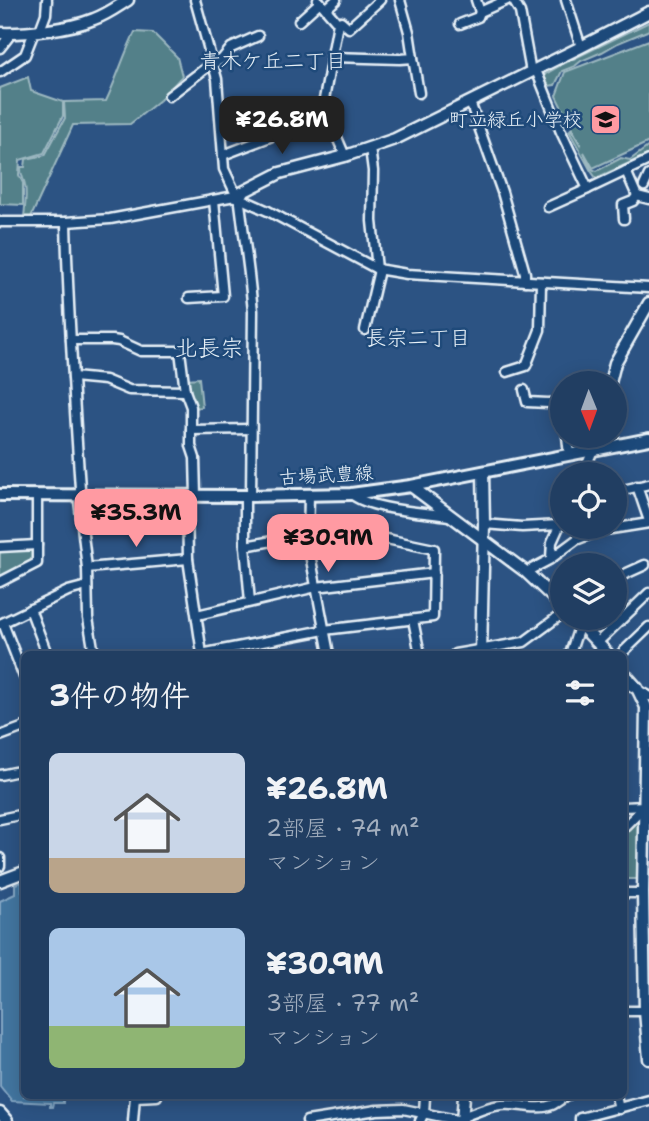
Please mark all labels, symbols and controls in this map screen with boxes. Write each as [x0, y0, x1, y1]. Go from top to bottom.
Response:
district label: 青木ケ丘二丁目 [200, 47, 347, 75]
pin: ¥26.8M [225, 96, 339, 156]
school or university icon: 町立緑丘小学校 [588, 102, 622, 136]
text: ¥26.8M [235, 104, 329, 134]
place label: 町立緑丘小学校 [449, 107, 582, 132]
district label: 長宗二丁目 [366, 324, 471, 352]
district label: 北長宗 [175, 333, 244, 363]
north arrow [550, 371, 626, 448]
map controls [550, 371, 627, 630]
street label: 古場武豊線 [278, 460, 374, 490]
button: locate [550, 462, 627, 539]
pin: ¥35.3M [79, 490, 193, 549]
text: ¥35.3M [90, 497, 182, 527]
pin: ¥30.9M [271, 514, 385, 574]
text: ¥30.9M [283, 522, 373, 552]
button: layers [550, 553, 627, 630]
icon: filters [561, 674, 599, 712]
text: 3件の物件 [49, 675, 190, 716]
text: ¥26.8M [266, 768, 388, 809]
icon: home [105, 781, 189, 865]
text: 2部屋 · 74 m² [266, 813, 420, 843]
text: マンション [266, 847, 380, 877]
text: ¥30.9M [266, 943, 384, 984]
icon: home [105, 956, 189, 1040]
text: 3部屋 · 77 m² [266, 988, 419, 1018]
text: マンション [266, 1022, 380, 1052]

